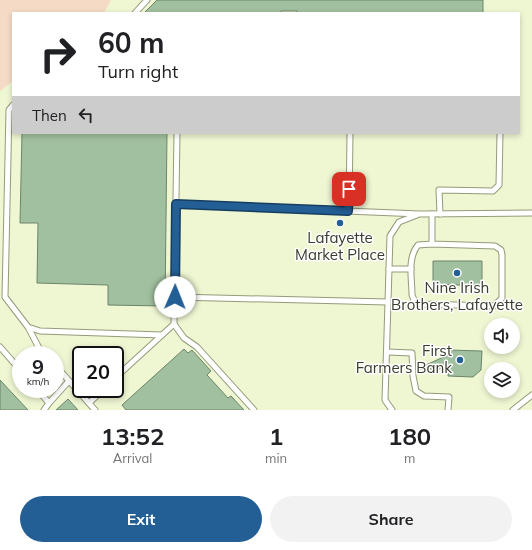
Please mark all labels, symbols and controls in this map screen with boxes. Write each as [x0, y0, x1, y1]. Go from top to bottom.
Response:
text: 60 m [98, 25, 164, 60]
icon: right [32, 28, 84, 80]
text: Turn right [98, 60, 178, 83]
icon: left [75, 104, 97, 126]
text: Then [32, 106, 67, 125]
pin [332, 172, 366, 206]
icon: arrive [338, 178, 360, 200]
marker: Lafayette Market Place [335, 218, 345, 228]
place label: Lafayette Market Place [295, 228, 385, 264]
marker: Nine Irish Brothers, Lafayette [452, 268, 462, 278]
position arrow [154, 276, 196, 318]
place label: Nine Irish Brothers, Lafayette [391, 278, 523, 314]
map controls [484, 318, 520, 398]
button: sound [484, 318, 520, 354]
place label: First Farmers Bank [356, 341, 452, 377]
speed limit sign: 20 [72, 346, 124, 398]
text: 9 [32, 354, 44, 379]
marker: First Farmers Bank [455, 355, 465, 365]
button: layers [484, 362, 520, 398]
text: km/h [27, 375, 49, 388]
text: 13:52 [101, 421, 164, 451]
text: 1 [269, 421, 283, 451]
text: 180 [388, 421, 431, 451]
text: Arrival [113, 450, 152, 466]
text: min [265, 450, 287, 466]
text: m [404, 450, 415, 466]
button: Exit [20, 496, 262, 542]
button: Share [270, 496, 512, 542]

